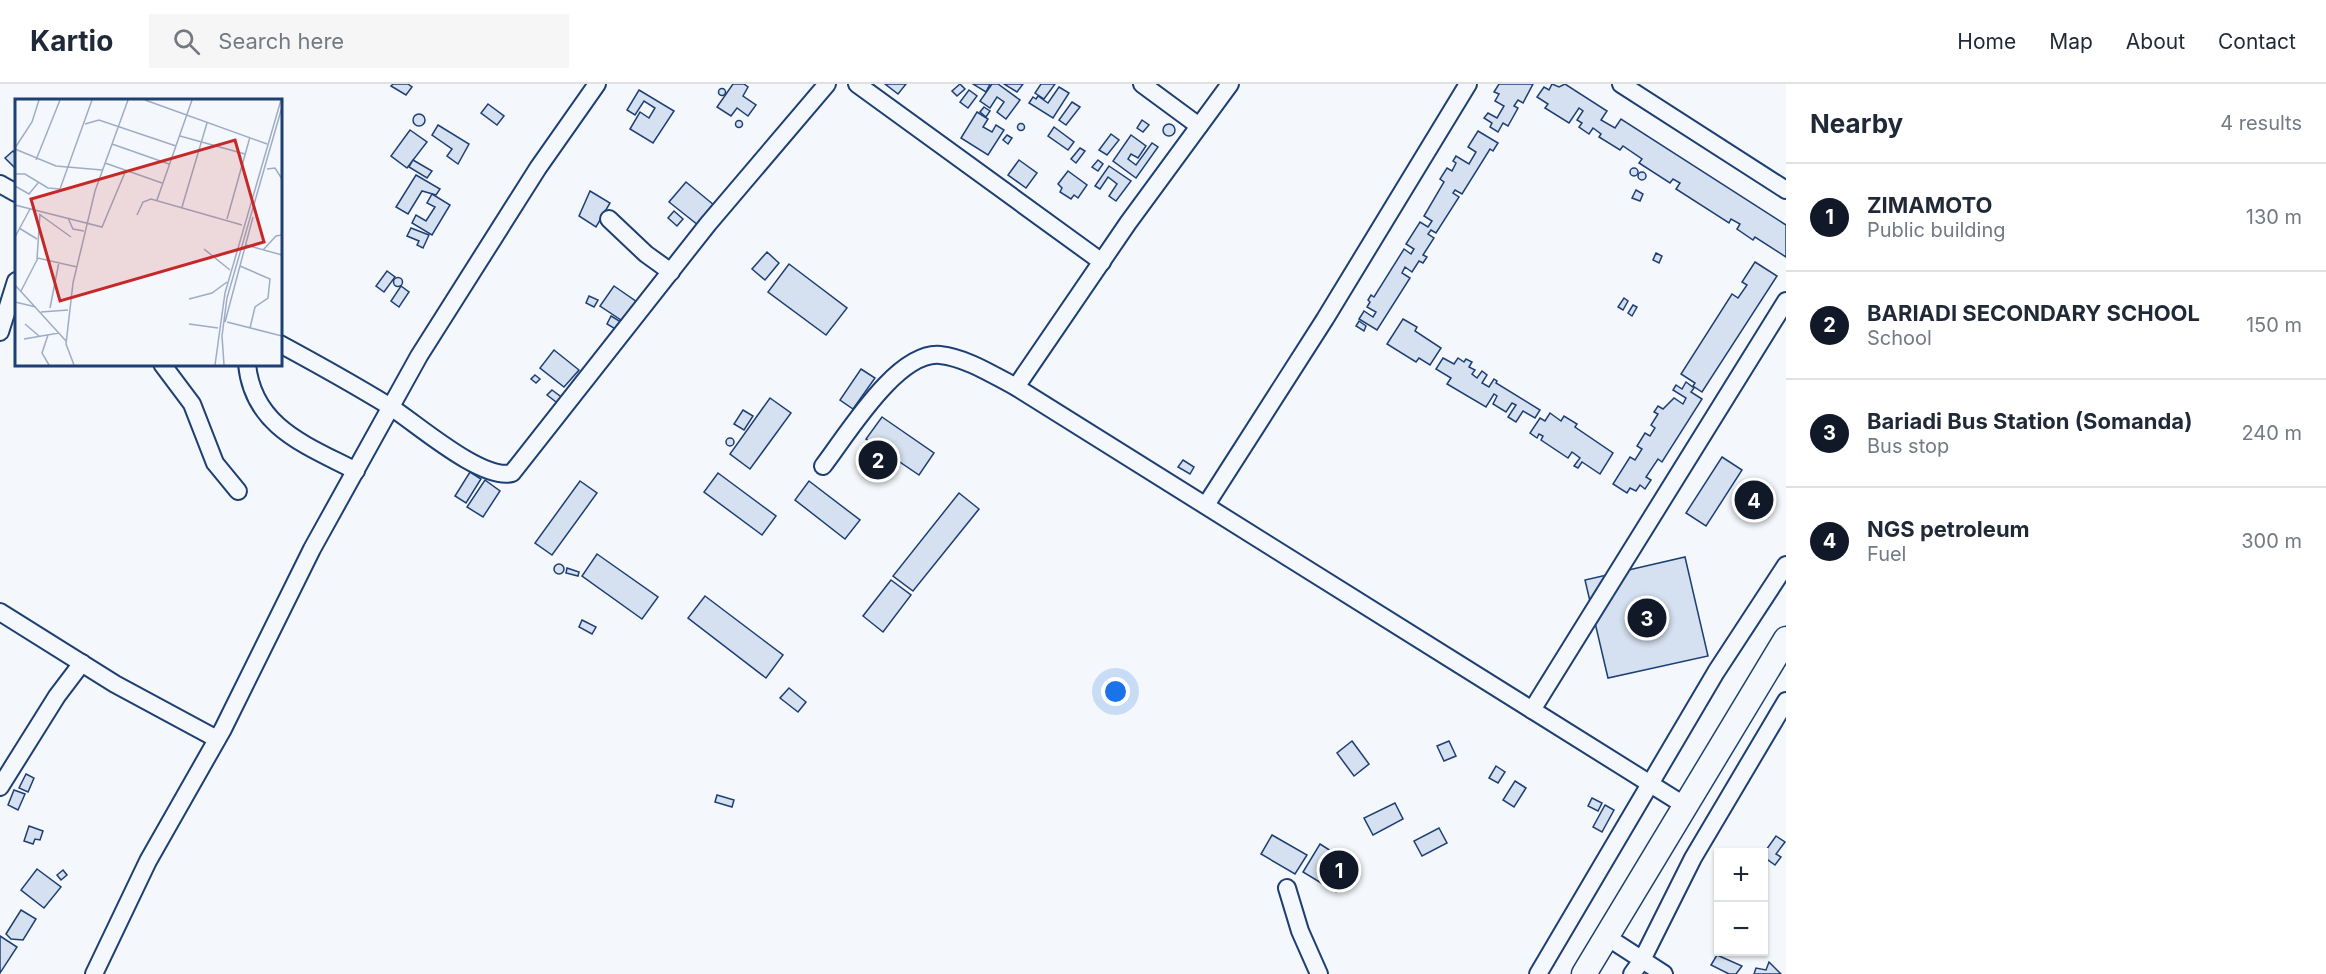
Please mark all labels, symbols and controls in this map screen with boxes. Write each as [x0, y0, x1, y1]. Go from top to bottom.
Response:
search box [149, 14, 569, 68]
text: Kartio [30, 24, 113, 58]
icon: search [170, 25, 203, 58]
text: Search here [218, 28, 344, 54]
text: Home [1957, 29, 2016, 54]
text: Map [2049, 29, 2093, 54]
text: About [2126, 29, 2185, 54]
text: Contact [2218, 29, 2296, 54]
inset map [15, 99, 282, 366]
text: Nearby [1810, 108, 1903, 139]
text: 4 results [2220, 111, 2302, 135]
text: ZIMAMOTO [1867, 192, 1992, 218]
text: 1 [1825, 205, 1834, 229]
text: 130 m [2246, 205, 2302, 229]
text: Public building [1867, 218, 2006, 242]
text: BARIADI SECONDARY SCHOOL [1867, 300, 2200, 326]
text: 2 [1823, 313, 1836, 337]
text: 150 m [2246, 313, 2302, 337]
text: School [1867, 326, 1932, 350]
text: Bariadi Bus Station (Somanda) [1867, 408, 2192, 434]
text: 3 [1823, 421, 1836, 445]
text: 240 m [2241, 421, 2302, 445]
text: Bus stop [1867, 434, 1949, 458]
pin: 2 [858, 438, 898, 482]
pin: 4 [1734, 478, 1774, 522]
text: NGS petroleum [1867, 516, 2030, 542]
text: 4 [1823, 529, 1836, 553]
text: 300 m [2241, 529, 2302, 553]
text: Fuel [1867, 542, 1906, 566]
pin: 3 [1628, 596, 1666, 640]
your location [1101, 677, 1130, 706]
pin: 1 [1320, 848, 1358, 892]
map controls [1714, 848, 1768, 956]
button: + [1714, 848, 1768, 902]
button: − [1714, 902, 1768, 956]

